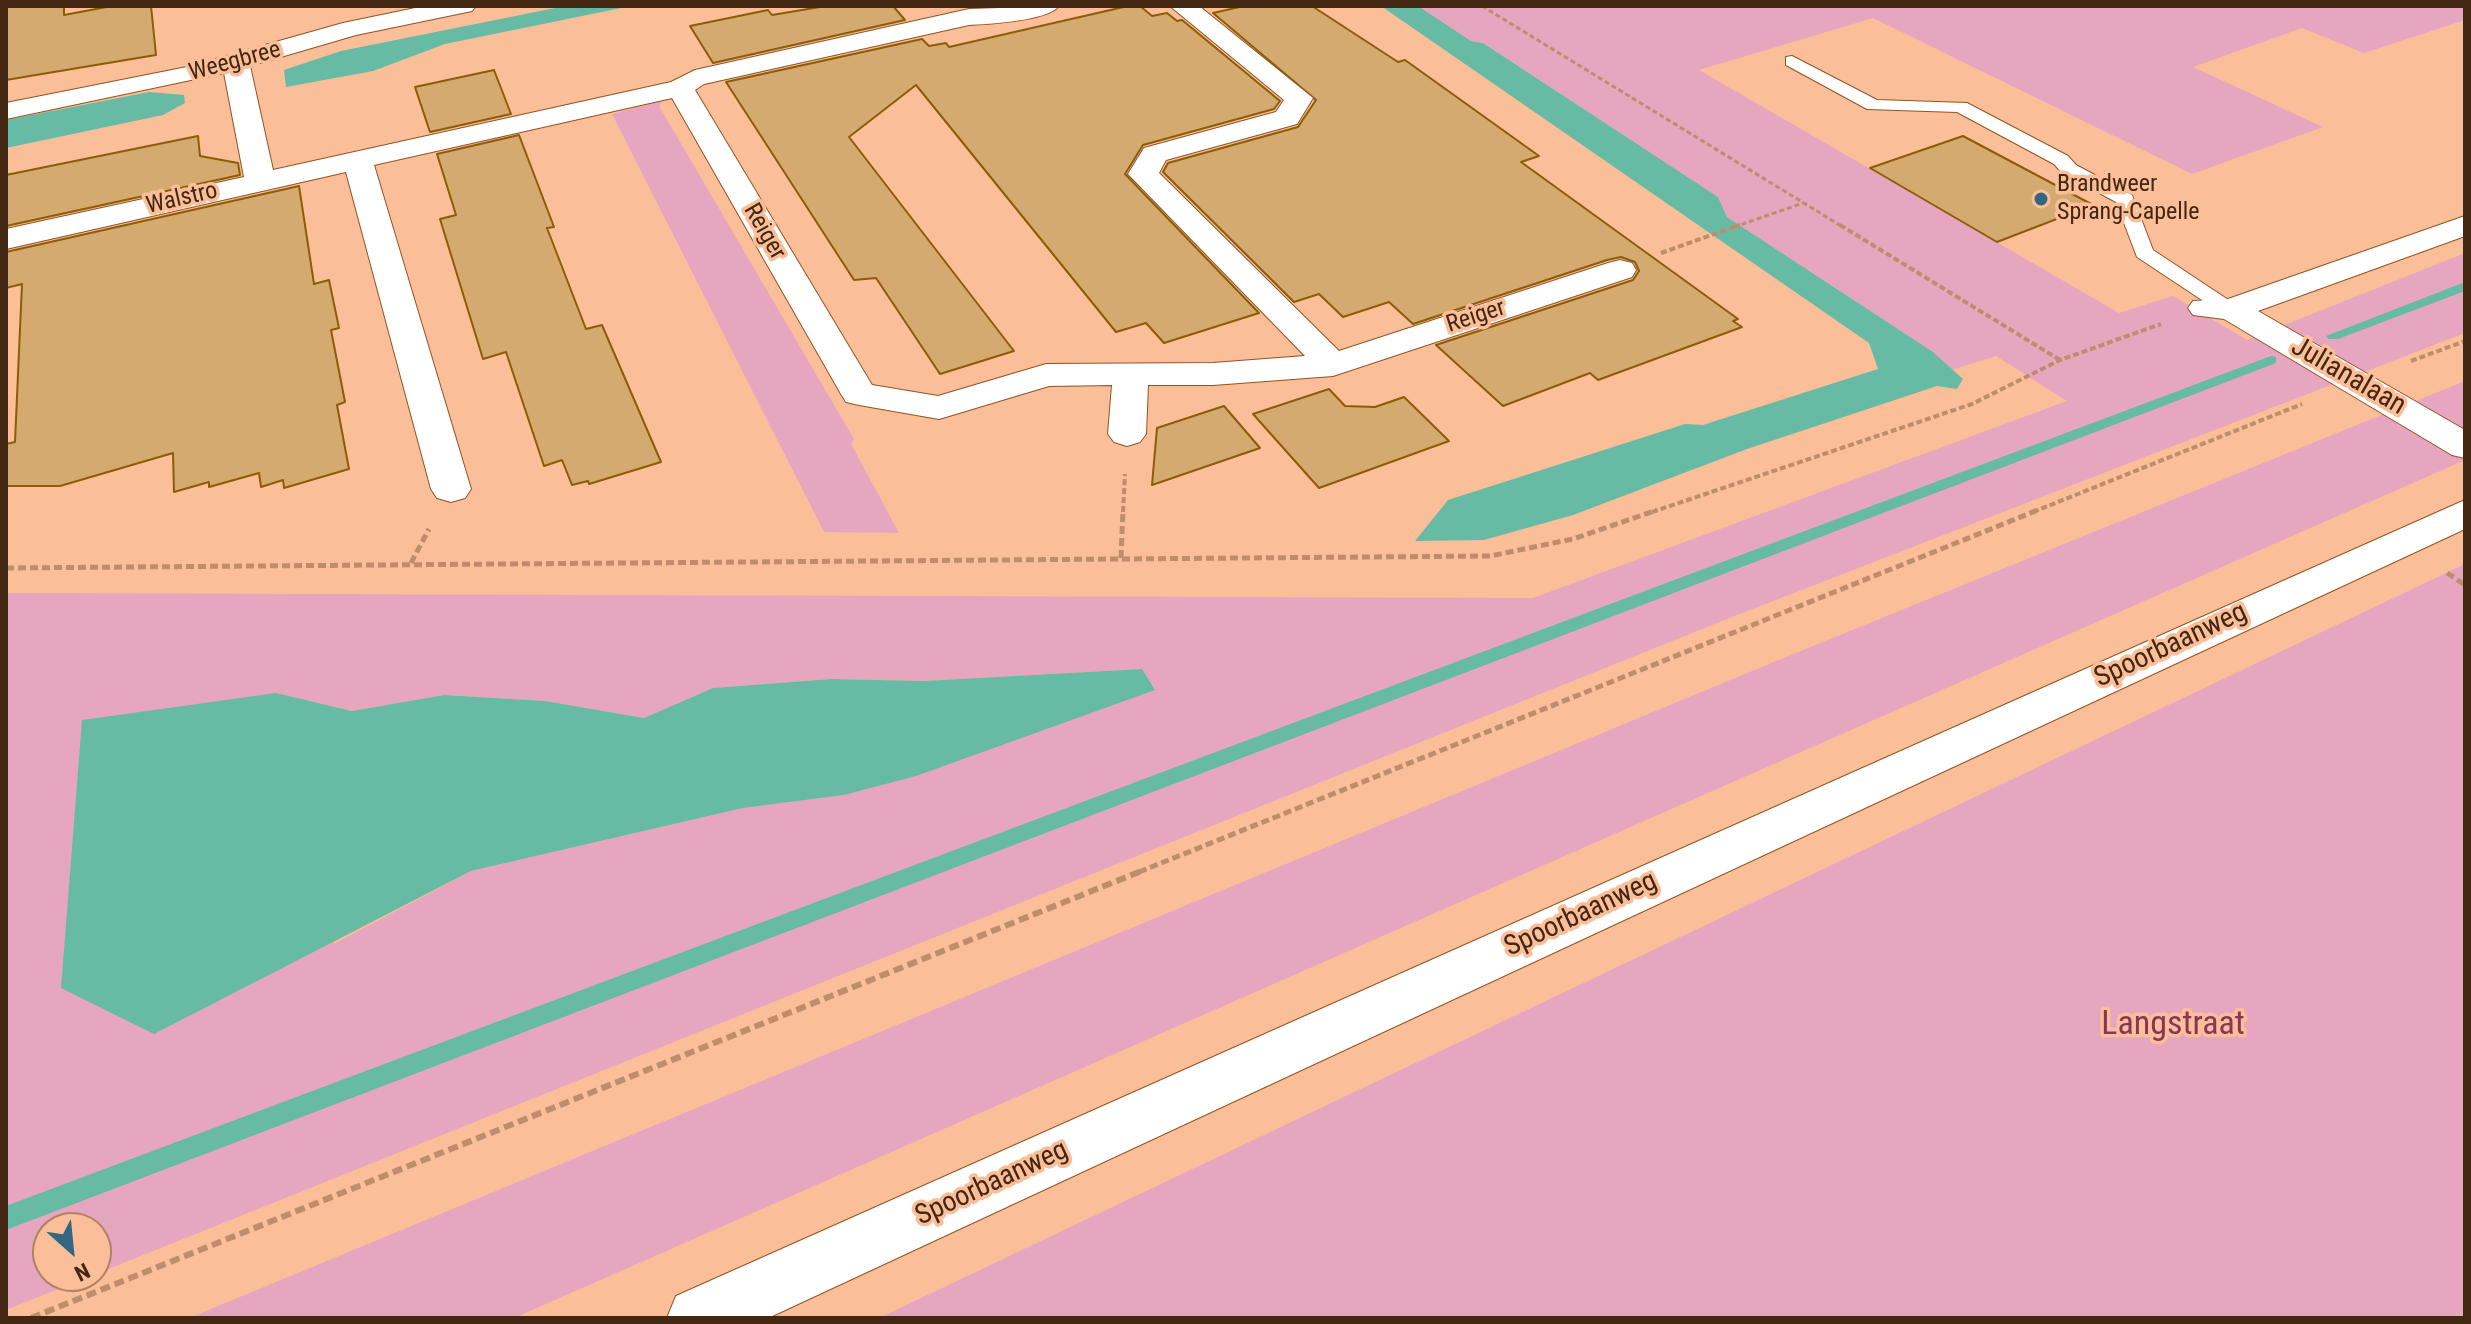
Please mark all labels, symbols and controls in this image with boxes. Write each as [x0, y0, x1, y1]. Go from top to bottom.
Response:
street label: Weegbree [186, 36, 284, 88]
place label: Brandweer Sprang-Capelle [2057, 171, 2199, 227]
street label: Walstro [144, 177, 220, 221]
marker: Brandweer Sprang-Capelle [2032, 190, 2050, 208]
street label: Reiger [737, 199, 791, 265]
street label: Reiger [1443, 294, 1509, 340]
street label: Julianalaan [2285, 331, 2411, 423]
street label: Spoorbaanweg [2089, 596, 2253, 696]
street label: Spoorbaanweg [1499, 865, 1663, 965]
park label: Langstraat [2101, 1005, 2245, 1045]
street label: Spoorbaanweg [910, 1134, 1074, 1234]
north arrow [32, 1212, 112, 1292]
text: N [71, 1258, 94, 1286]

